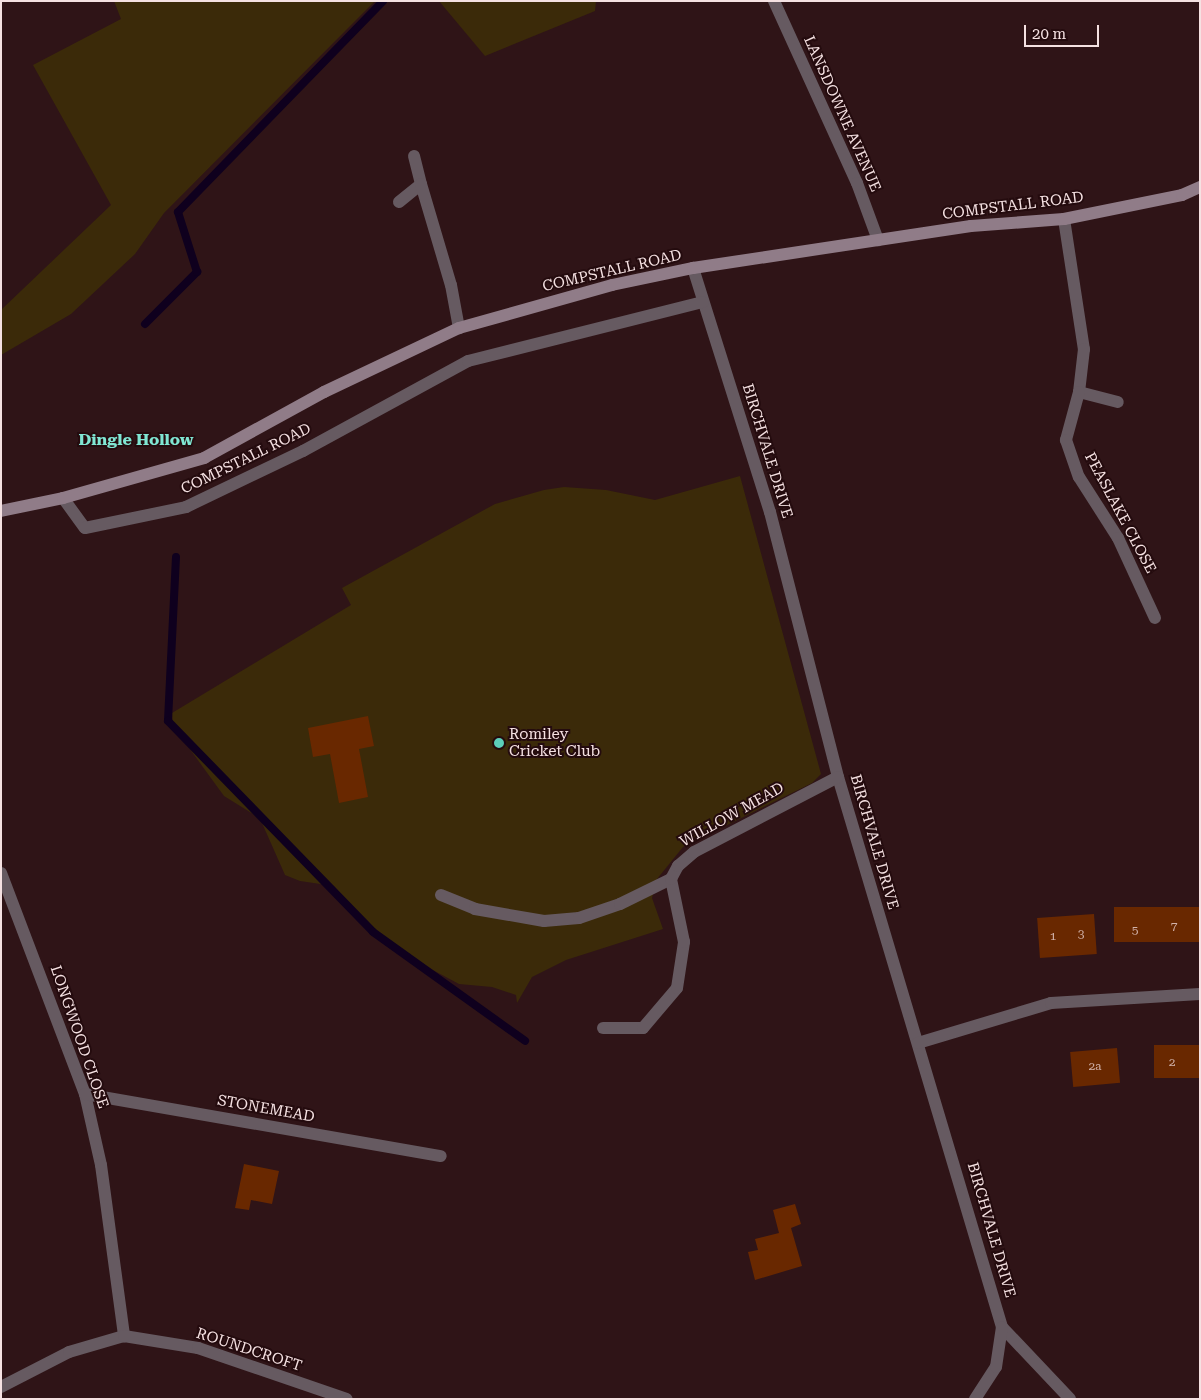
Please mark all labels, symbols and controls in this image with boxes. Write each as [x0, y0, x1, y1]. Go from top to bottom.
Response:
scale bar [1026, 15, 1101, 47]
text: 20 m [1032, 25, 1066, 43]
street label: LANSDOWNE AVENUE [799, 33, 885, 195]
street label: COMPSTALL ROAD [941, 188, 1085, 224]
street label: COMPSTALL ROAD [541, 246, 683, 296]
street label: BIRCHVALE DRIVE [738, 382, 796, 520]
street label: COMPSTALL ROAD [178, 420, 314, 498]
district label: Dingle Hollow [78, 430, 194, 450]
street label: PEASLAKE CLOSE [1081, 449, 1159, 577]
place label: Romiley Cricket Club [509, 725, 600, 760]
marker: Romiley Cricket Club [493, 737, 505, 749]
street label: BIRCHVALE DRIVE [846, 772, 902, 912]
street label: WILLOW MEAD [677, 779, 787, 851]
house number: 7 [1171, 920, 1177, 934]
house number: 5 [1132, 924, 1138, 938]
house number: 3 [1078, 928, 1084, 942]
house number: 1 [1050, 930, 1056, 944]
street label: LONGWOOD CLOSE [46, 963, 112, 1111]
house number: 2 [1169, 1056, 1175, 1070]
house number: 2a [1088, 1060, 1102, 1074]
street label: STONEMEAD [216, 1092, 316, 1126]
street label: BIRCHVALE DRIVE [963, 1160, 1019, 1300]
street label: ROUNDCROFT [194, 1324, 304, 1376]

